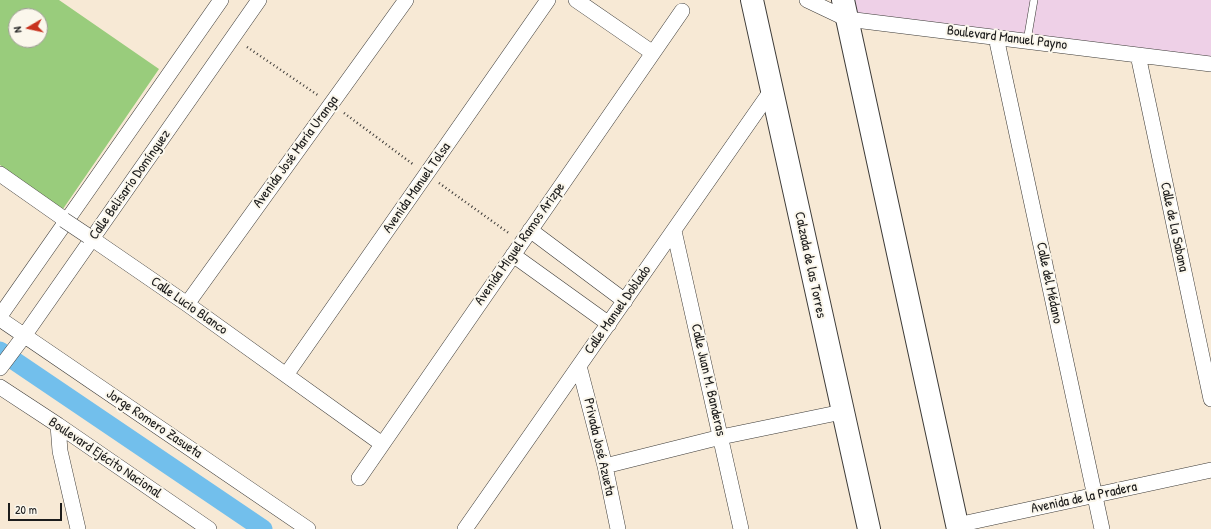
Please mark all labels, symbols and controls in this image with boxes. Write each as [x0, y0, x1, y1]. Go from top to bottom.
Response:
north arrow [8, 8, 48, 48]
street label: Boulevard Manuel Payno [946, 22, 1068, 54]
text: N [10, 26, 25, 34]
street label: Avenida José María Uranga [250, 93, 342, 211]
street label: Calle Belisario Domínguez [86, 127, 174, 243]
street label: Avenida Manuel Tolsa [380, 139, 454, 237]
street label: Avenida Miguel Ramos Arizpe [471, 179, 569, 309]
street label: Calle de La Sabana [1156, 181, 1192, 273]
street label: Calzada de las Torres [790, 210, 830, 320]
street label: Calle del Médano [1032, 241, 1066, 325]
street label: Calle Manuel Doblado [581, 262, 655, 358]
street label: Calle Lucio Blanco [147, 273, 231, 339]
street label: Calle Juan M. Banderas [687, 322, 729, 438]
street label: Jorge Romero Zasueta [103, 386, 205, 462]
street label: Privada José Azueta [580, 396, 618, 498]
street label: Boulevard Ejécito Nacional [45, 414, 165, 502]
street label: Avenida de la Pradera [1030, 479, 1138, 517]
scale bar [10, 495, 64, 521]
text: 20 m [15, 501, 37, 518]

